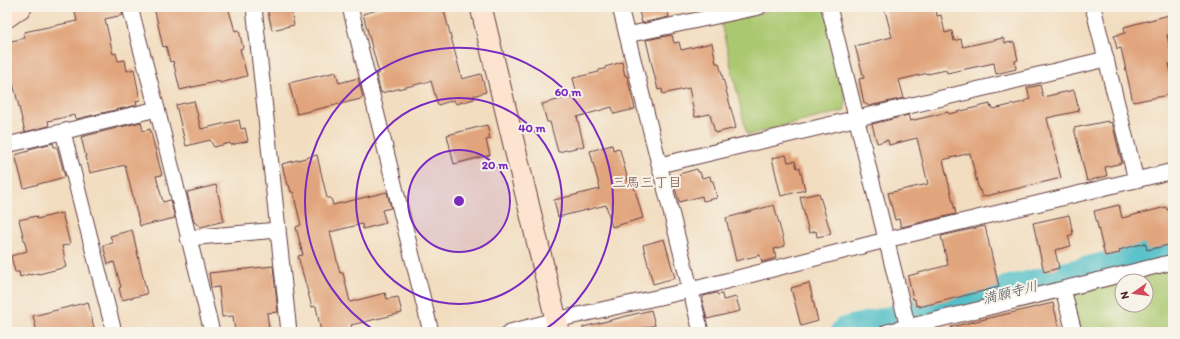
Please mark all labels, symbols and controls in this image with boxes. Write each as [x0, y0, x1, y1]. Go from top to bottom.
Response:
text: 60 m [555, 85, 582, 99]
text: 40 m [518, 121, 547, 135]
text: 20 m [482, 158, 509, 172]
district label: 三馬三丁目 [612, 174, 682, 191]
centre of rings [452, 194, 466, 208]
north arrow [1114, 273, 1154, 313]
water label: 満願寺川 [981, 277, 1039, 308]
text: N [1118, 290, 1132, 300]

